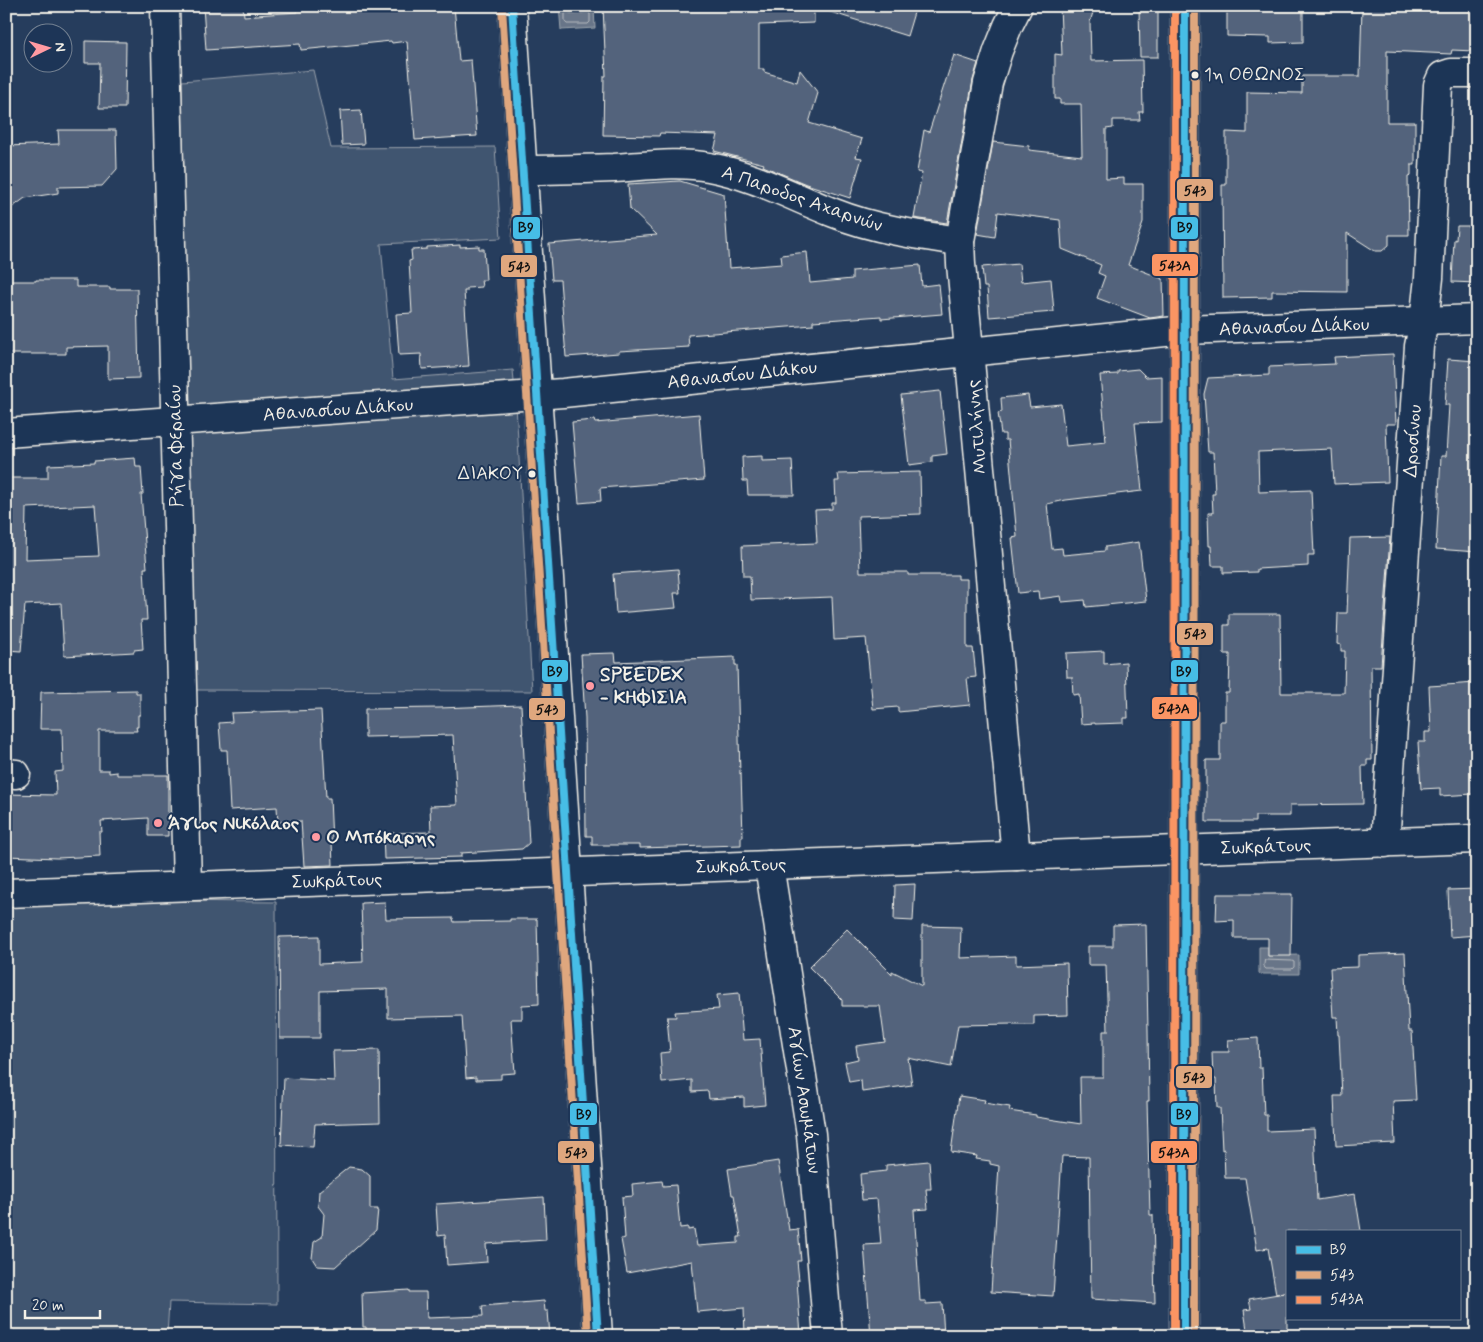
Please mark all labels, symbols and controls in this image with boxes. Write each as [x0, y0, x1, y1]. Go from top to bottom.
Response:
north arrow [22, 22, 72, 72]
text: N [51, 42, 69, 52]
place label: 1η ΟΘΩΝΟΣ [1204, 63, 1305, 87]
marker: 1η ΟΘΩΝΟΣ [1190, 70, 1200, 80]
street label: Α Παροδος Αχαρνών [718, 160, 886, 238]
line badge: 543 [1176, 178, 1214, 202]
text: 543 [1184, 182, 1207, 200]
line badge: Β9 [512, 216, 541, 240]
line badge: Β9 [1170, 216, 1199, 240]
text: Β9 [518, 219, 534, 237]
text: Β9 [1177, 219, 1193, 237]
line badge: 543A [1151, 253, 1199, 277]
line badge: 543 [500, 254, 538, 278]
text: 543A [1159, 257, 1191, 275]
text: 543 [508, 258, 531, 276]
street label: Αθανασίου Διάκου [1218, 312, 1370, 342]
street label: Αθανασίου Διάκου [666, 355, 818, 395]
street label: Μυτιλήνης [960, 379, 994, 475]
street label: Ρήγα Φεραίου [162, 385, 190, 507]
street label: Αθανασίου Διάκου [262, 392, 414, 428]
street label: Δροσίνου [1398, 404, 1428, 478]
place label: ΔΙΑΚΟΥ [458, 462, 523, 486]
marker: ΔΙΑΚΟΥ [527, 469, 537, 479]
line badge: 543 [1176, 622, 1214, 646]
text: 543 [1184, 625, 1207, 643]
line badge: Β9 [541, 659, 569, 683]
line badge: Β9 [1170, 659, 1199, 683]
text: Β9 [547, 663, 563, 681]
place label: SPEEDEX - ΚΗΦΙΣΙΑ [600, 663, 687, 710]
text: Β9 [1176, 663, 1192, 681]
marker: SPEEDEX - ΚΗΦΙΣΙΑ [584, 680, 596, 692]
line badge: 543A [1151, 696, 1198, 720]
line badge: 543 [528, 697, 566, 721]
text: 543A [1158, 700, 1190, 718]
text: 543 [536, 701, 559, 719]
place label: Άγιος Νικόλαος [168, 811, 300, 836]
marker: Άγιος Νικόλαος [152, 817, 164, 829]
place label: Ο Μπόκαρης [326, 825, 436, 850]
marker: Ο Μπόκαρης [310, 831, 322, 843]
street label: Σωκράτους [1220, 833, 1312, 861]
street label: Σωκράτους [695, 852, 787, 880]
street label: Σωκράτους [291, 867, 383, 895]
street label: Αγίων Ασωμάτων [781, 1025, 827, 1175]
line badge: 543 [1175, 1065, 1213, 1089]
text: 543 [1183, 1069, 1206, 1087]
line badge: Β9 [569, 1102, 598, 1126]
line badge: Β9 [1170, 1102, 1199, 1126]
text: Β9 [576, 1106, 592, 1124]
text: Β9 [1176, 1106, 1192, 1124]
line badge: 543 [557, 1140, 595, 1164]
line badge: 543A [1150, 1140, 1198, 1164]
text: 543 [565, 1144, 588, 1162]
text: 543A [1158, 1144, 1190, 1162]
legend [1286, 1230, 1460, 1320]
text: Β9 [1330, 1240, 1347, 1260]
text: 543 [1330, 1266, 1354, 1286]
scale bar [25, 1287, 100, 1319]
text: 543A [1330, 1290, 1364, 1310]
text: 20 m [32, 1296, 64, 1316]

